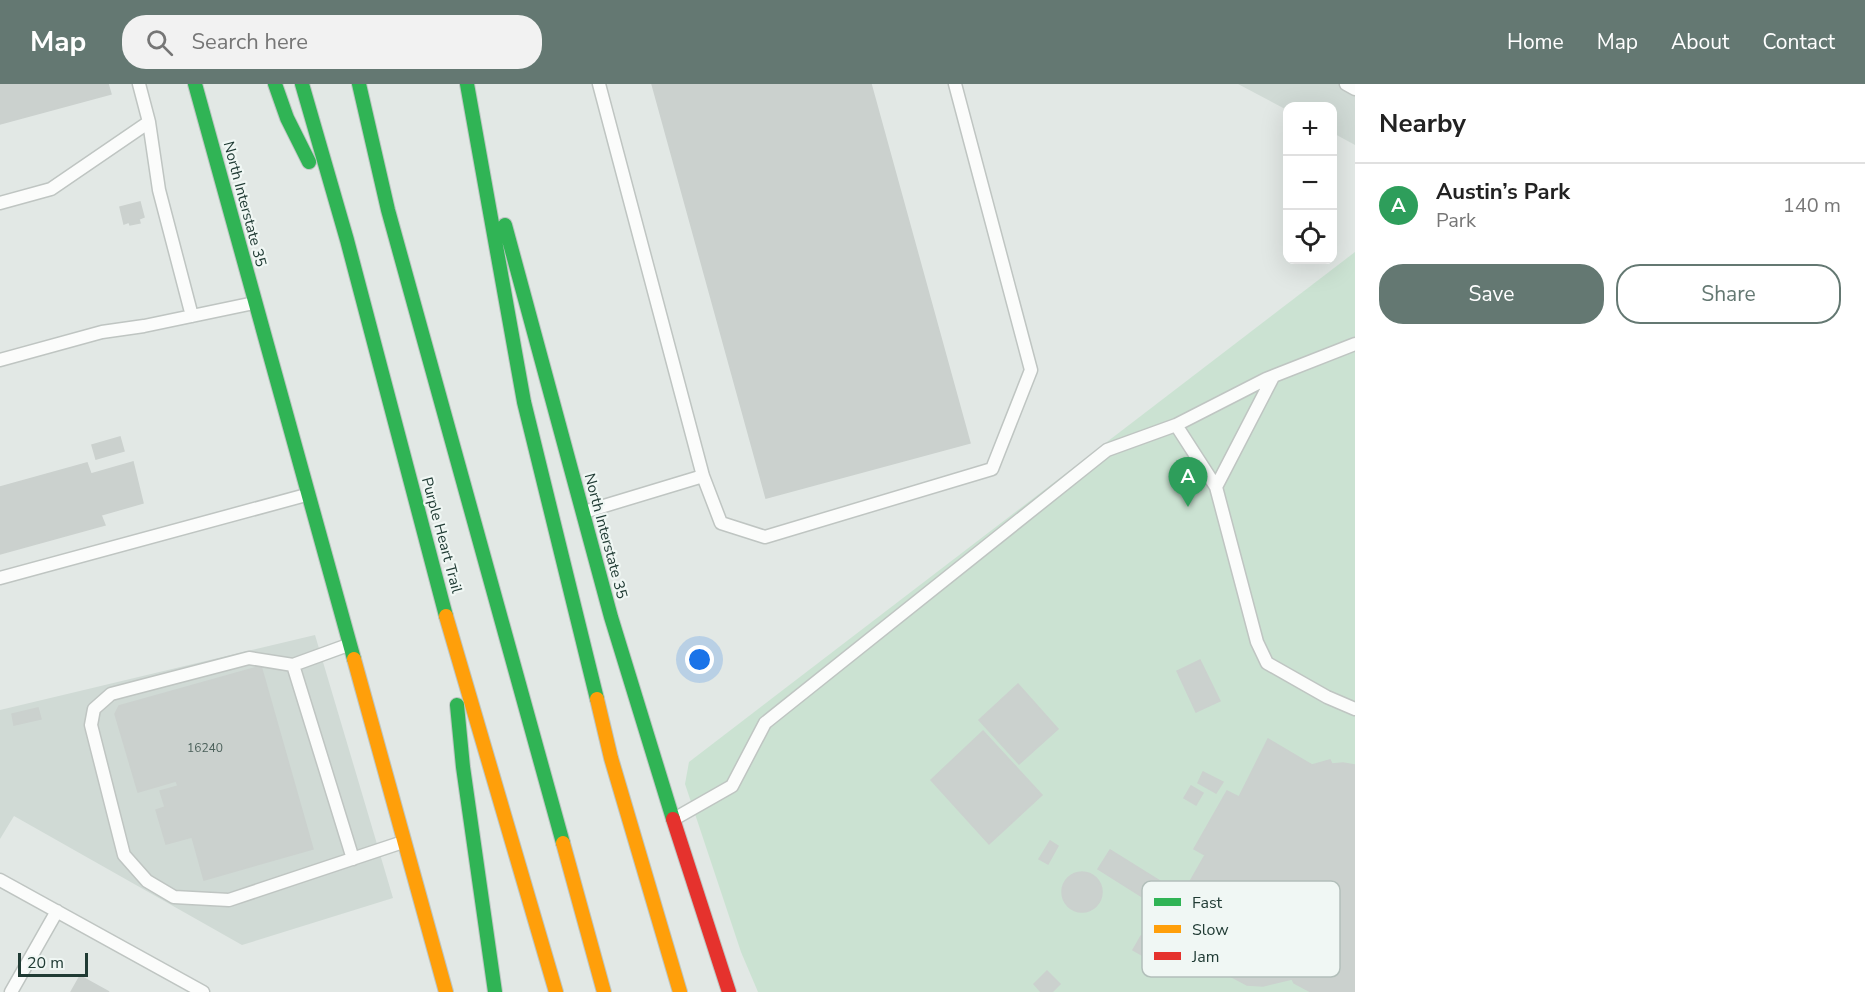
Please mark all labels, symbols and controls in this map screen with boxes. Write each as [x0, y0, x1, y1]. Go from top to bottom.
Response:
search box [122, 15, 542, 69]
text: Map [30, 23, 86, 61]
icon: search [143, 26, 176, 59]
text: Search here [191, 27, 308, 57]
text: Home [1507, 28, 1564, 56]
text: Map [1597, 28, 1638, 56]
text: About [1671, 28, 1729, 56]
text: Contact [1762, 28, 1835, 56]
map controls [1283, 102, 1337, 264]
button: + [1283, 102, 1337, 156]
text: Nearby [1379, 106, 1466, 141]
street label: North Interstate 35 [219, 139, 271, 269]
button: − [1283, 156, 1337, 210]
text: Austin’s Park [1436, 177, 1570, 207]
text: A [1391, 192, 1406, 219]
text: 140 m [1783, 192, 1841, 219]
text: Park [1436, 207, 1476, 234]
button: locate [1283, 210, 1337, 264]
button: Save [1379, 264, 1604, 324]
button: Share [1616, 264, 1841, 324]
pin: A [1168, 458, 1208, 507]
street label: North Interstate 35 [580, 471, 632, 601]
street label: Purple Heart Trail [417, 475, 467, 596]
your location [685, 645, 714, 674]
house number: 16240 [187, 740, 223, 756]
legend [1142, 881, 1340, 977]
text: Fast [1192, 892, 1223, 914]
text: Slow [1192, 919, 1229, 941]
text: Jam [1191, 946, 1219, 968]
scale bar [18, 950, 88, 978]
text: 20 m [27, 952, 64, 974]

